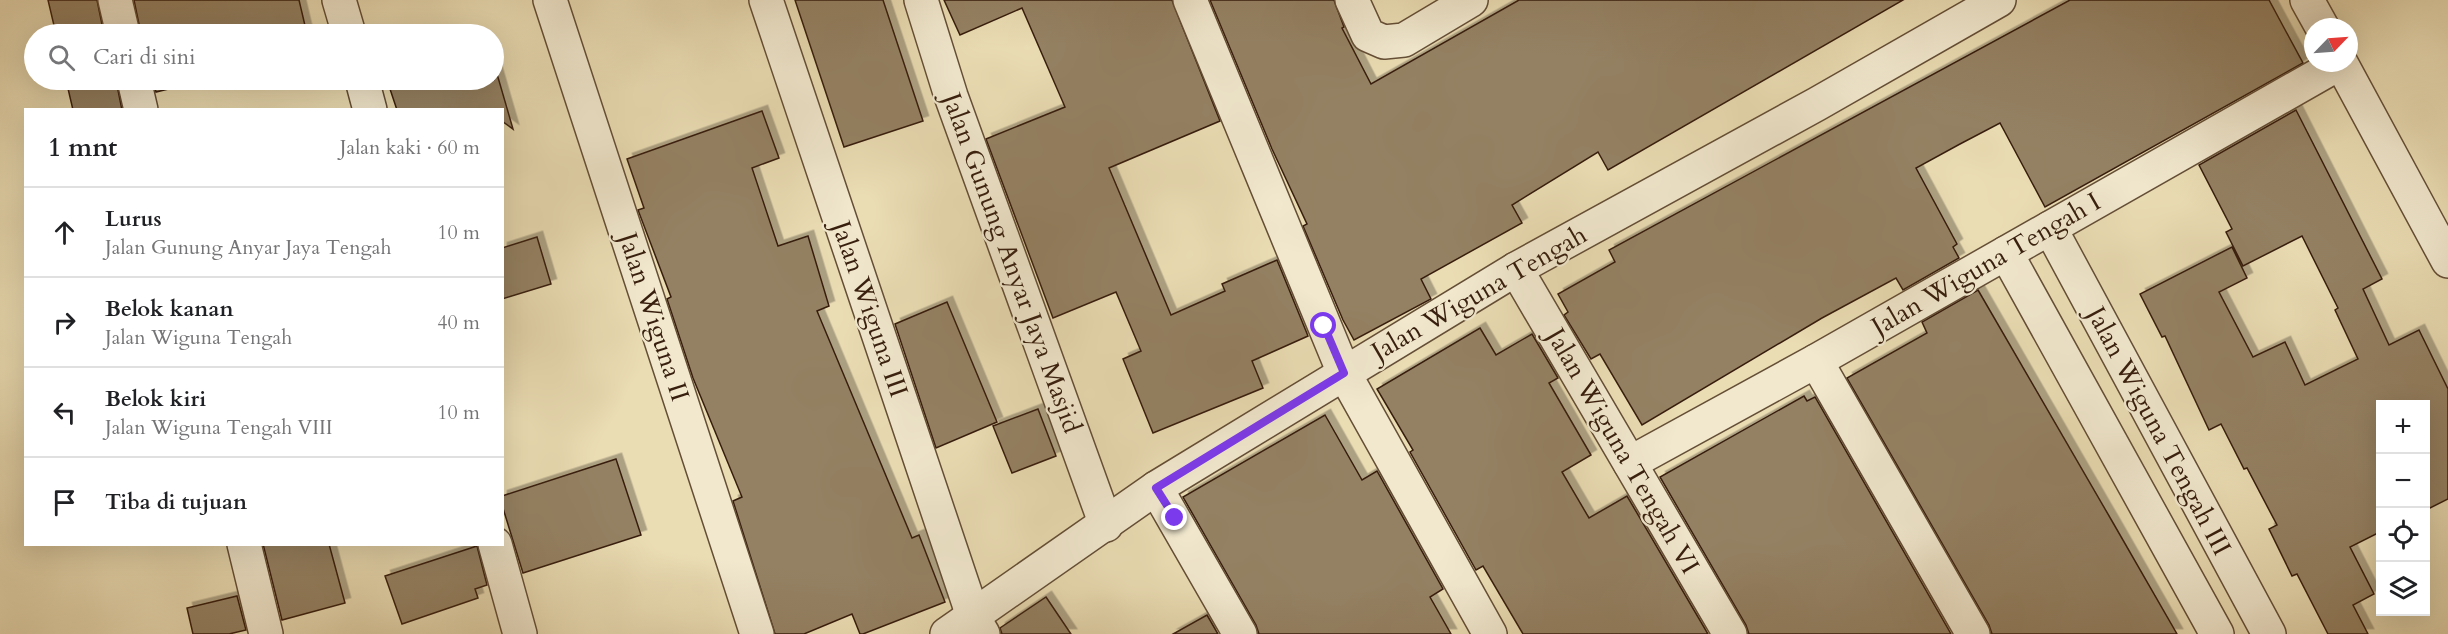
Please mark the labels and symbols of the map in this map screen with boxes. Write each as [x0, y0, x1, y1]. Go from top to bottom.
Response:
north arrow [2304, 18, 2358, 72]
street label: Jalan Gunung Anyar Jaya Masjid [933, 84, 1090, 438]
street label: Jalan Wiguna Tengah I [1862, 184, 2107, 346]
street label: Jalan Wiguna III [822, 212, 917, 402]
street label: Jalan Wiguna Tengah [1361, 217, 1593, 371]
street label: Jalan Wiguna II [609, 224, 698, 406]
street label: Jalan Wiguna Tengah III [2077, 297, 2239, 561]
route start [1310, 312, 1336, 338]
street label: Jalan Wiguna Tengah VI [1536, 318, 1708, 580]
route end [1161, 504, 1187, 530]

